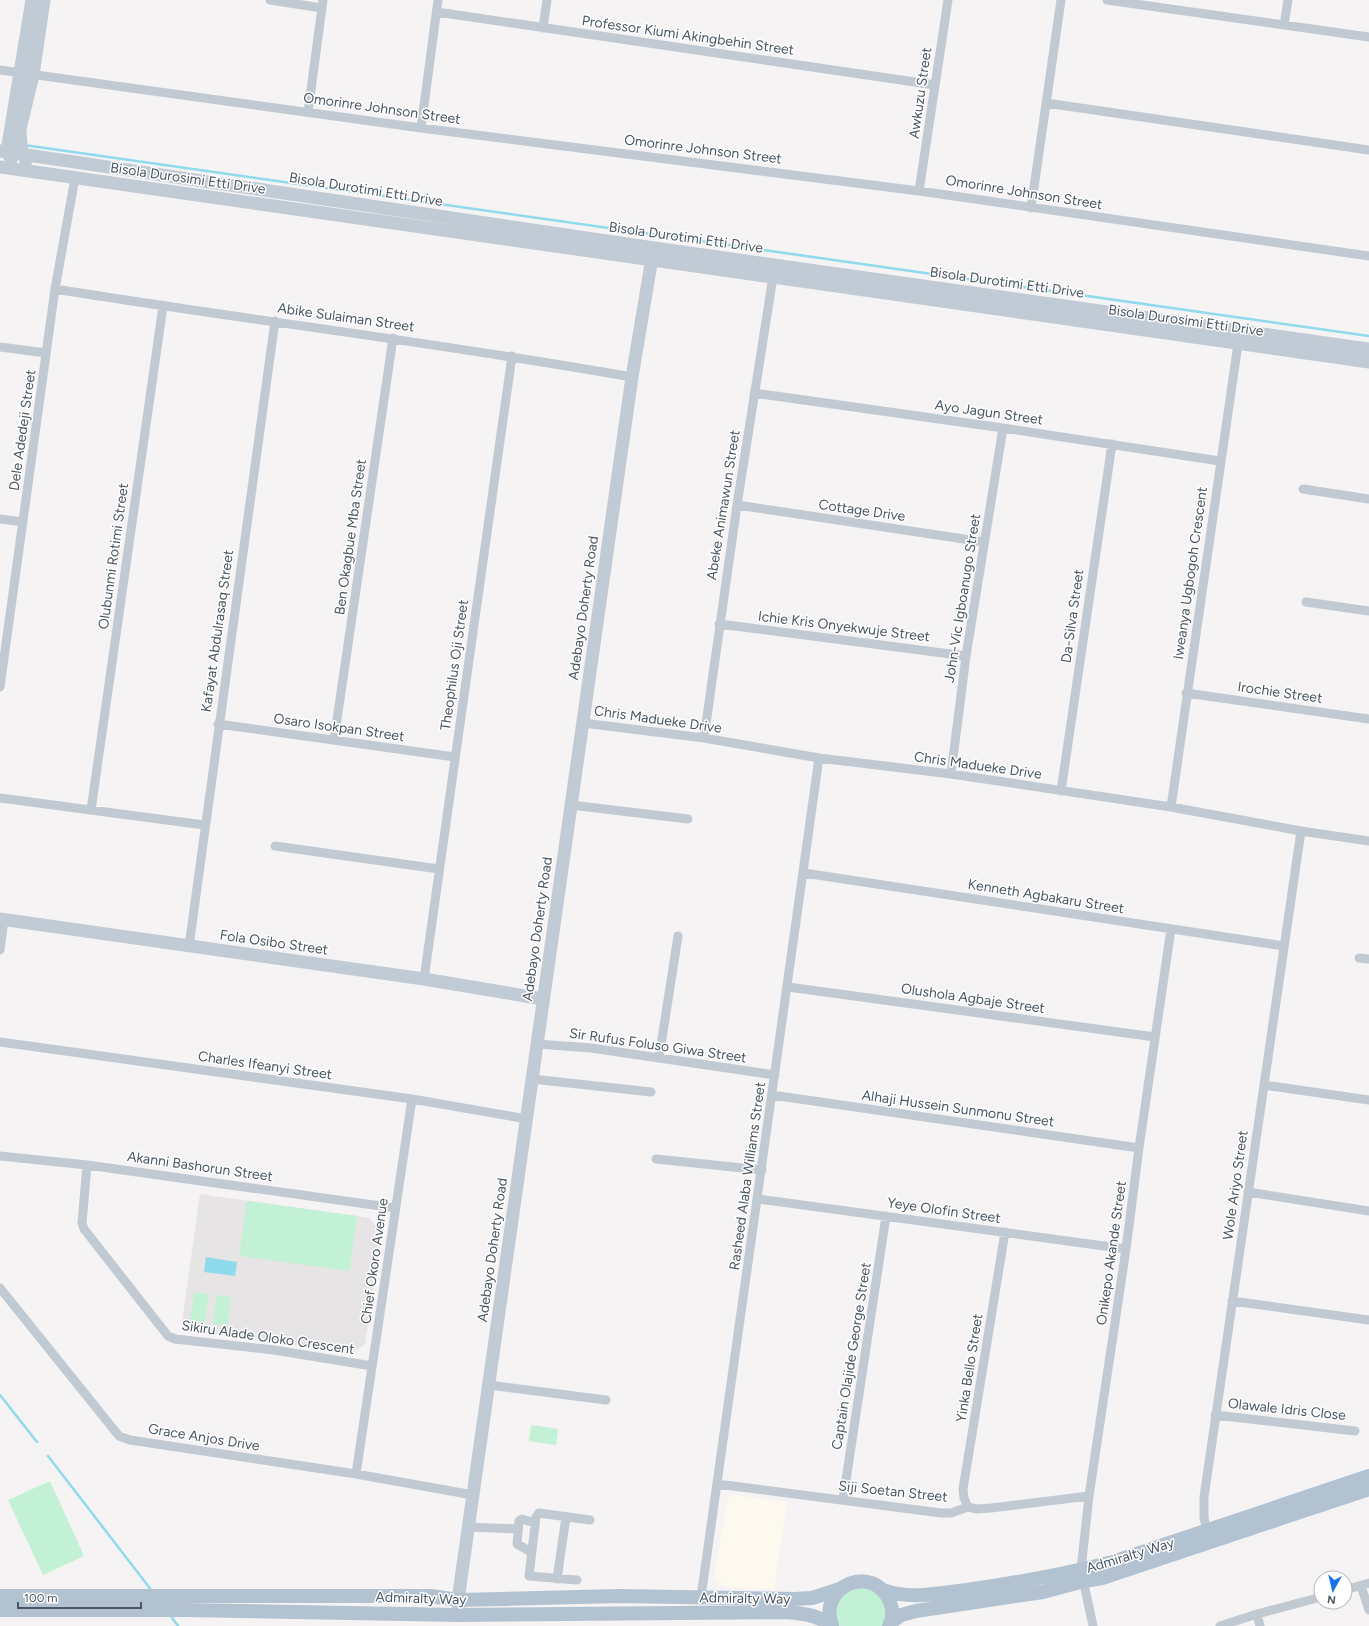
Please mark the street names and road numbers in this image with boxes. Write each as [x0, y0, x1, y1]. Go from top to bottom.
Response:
street label: Professor Kiumi Akingbehin Street [581, 12, 795, 59]
street label: Awkuzu Street [906, 46, 935, 140]
street label: Omorinre Johnson Street [302, 89, 462, 128]
street label: Omorinre Johnson Street [623, 131, 783, 168]
street label: Bisola Durosimi Etti Drive [109, 159, 267, 198]
street label: Bisola Durotimi Etti Drive [288, 169, 444, 210]
street label: Omorinre Johnson Street [944, 172, 1104, 213]
street label: Bisola Durotimi Etti Drive [608, 218, 764, 257]
street label: Bisola Durotimi Etti Drive [929, 263, 1085, 302]
street label: Abike Sulaiman Street [276, 299, 415, 336]
street label: Bisola Durosimi Etti Drive [1107, 301, 1265, 340]
street label: Dele Adedeji Street [6, 368, 39, 492]
street label: Ayo Jagun Street [934, 396, 1044, 428]
street label: Abeke Animawun Street [703, 429, 744, 581]
street label: Ben Okagbue Mba Street [331, 458, 370, 616]
street label: Olubunmi Rotimi Street [95, 482, 132, 630]
street label: Iweanya Ugbogoh Crescent [1170, 486, 1211, 661]
street label: Cottage Drive [817, 496, 907, 525]
street label: John-Vic Igboanugo Street [941, 512, 984, 684]
street label: Adebayo Doherty Road [565, 535, 602, 681]
street label: Kafayat Abdulrasaq Street [198, 549, 237, 713]
street label: Da-Silva Street [1058, 568, 1087, 664]
street label: Theophilus Oji Street [437, 598, 472, 732]
street label: Ichie Kris Onyekwuje Street [757, 608, 931, 645]
street label: Irochie Street [1236, 678, 1323, 707]
street label: Chris Madueke Drive [593, 702, 723, 737]
street label: Osaro Isokpan Street [272, 710, 405, 745]
street label: Chris Madueke Drive [913, 748, 1043, 783]
street label: Adebayo Doherty Road [519, 856, 556, 1002]
street label: Kenneth Agbakaru Street [967, 876, 1125, 917]
street label: Fola Osibo Street [219, 926, 329, 958]
street label: Olushola Agbaje Street [900, 980, 1046, 1017]
street label: Sir Rufus Foluso Giwa Street [568, 1025, 748, 1066]
street label: Charles Ifeanyi Street [197, 1048, 333, 1083]
street label: Rasheed Alaba Williams Street [726, 1081, 769, 1271]
street label: Alhaji Hussein Sunmonu Street [861, 1087, 1055, 1130]
street label: Wole Ariyo Street [1219, 1129, 1252, 1241]
street label: Akanni Bashorun Street [126, 1148, 274, 1185]
street label: Adebayo Doherty Road [474, 1177, 511, 1323]
street label: Onikepo Akande Street [1093, 1180, 1130, 1326]
street label: Yeye Olofin Street [886, 1194, 1002, 1227]
street label: Chief Okoro Avenue [357, 1197, 392, 1325]
street label: Captain Olajide George Street [828, 1261, 875, 1451]
street label: Yinka Bello Street [953, 1312, 986, 1424]
street label: Sikiru Alade Oloko Crescent [180, 1317, 356, 1358]
street label: Olawale Idris Close [1227, 1395, 1347, 1424]
street label: Grace Anjos Drive [147, 1420, 261, 1455]
street label: Siji Soetan Street [838, 1477, 948, 1506]
street label: Admiralty Way [1084, 1534, 1177, 1577]
street label: Admiralty Way [375, 1588, 467, 1609]
street label: Admiralty Way [699, 1589, 791, 1608]

